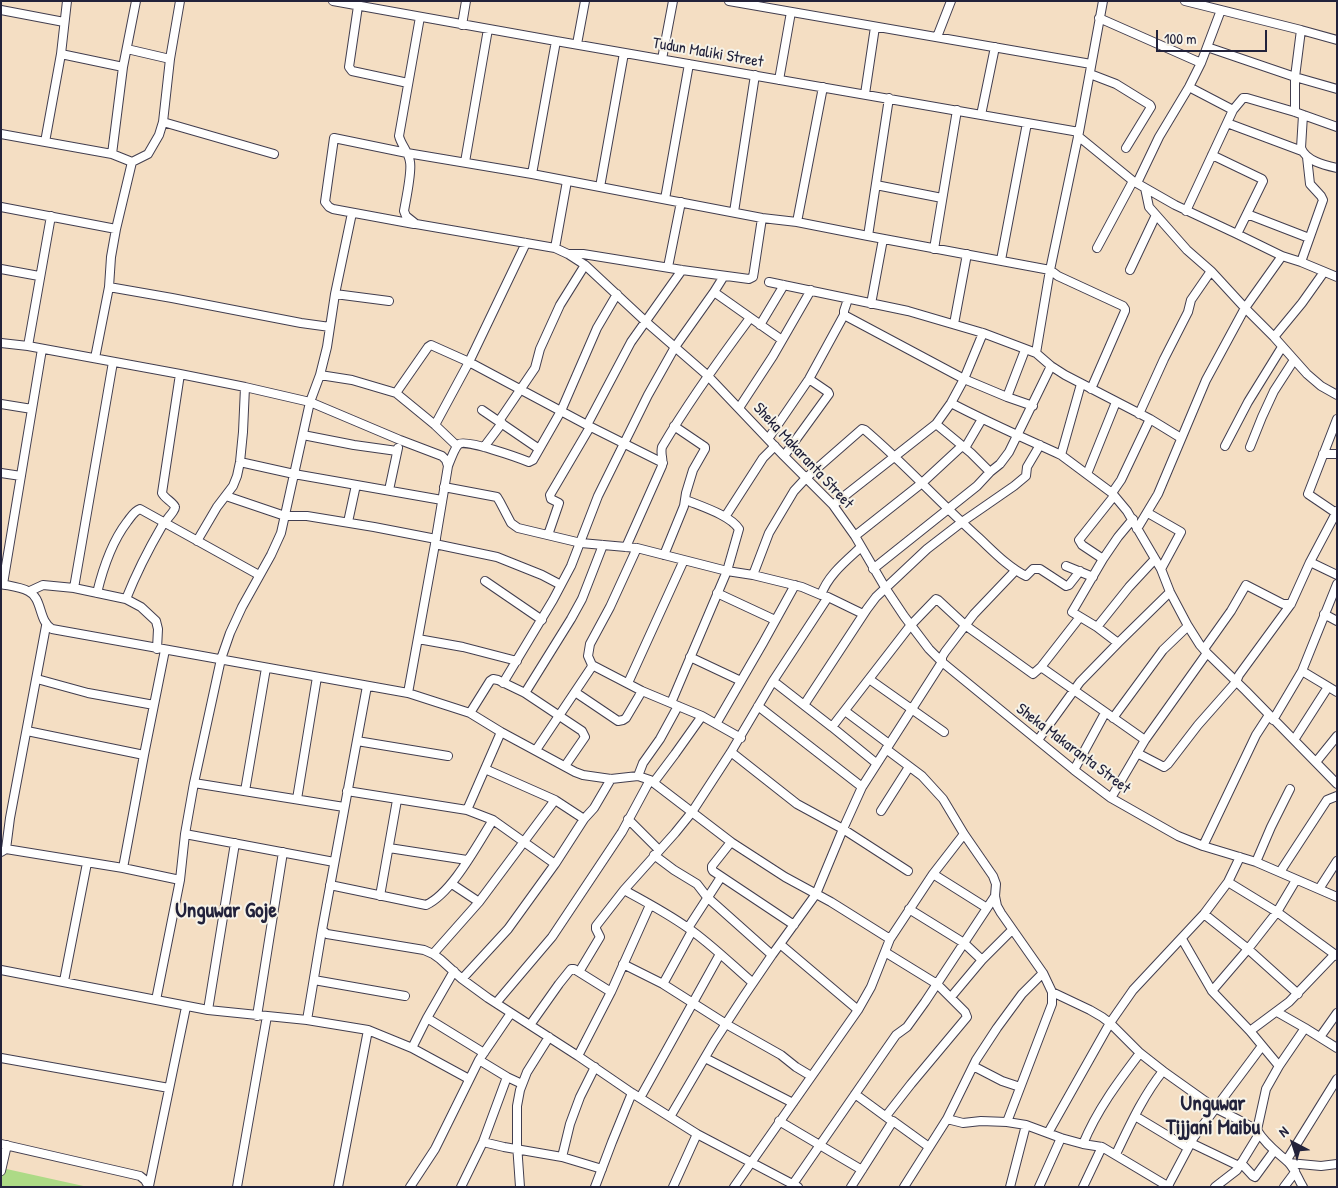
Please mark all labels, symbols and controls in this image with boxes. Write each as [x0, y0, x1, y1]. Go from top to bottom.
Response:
scale bar [1158, 20, 1269, 52]
text: 100 m [1164, 28, 1197, 49]
street label: Tudun Maliki Street [651, 34, 765, 72]
street label: Sheka Makaranta Street [749, 399, 857, 513]
street label: Sheka Makaranta Street [1012, 700, 1134, 798]
district label: Unguwar Goje [175, 898, 277, 924]
district label: Unguwar Tijjani Maibu [1166, 1091, 1260, 1141]
north arrow [1268, 1118, 1318, 1168]
text: N [1274, 1121, 1292, 1141]

